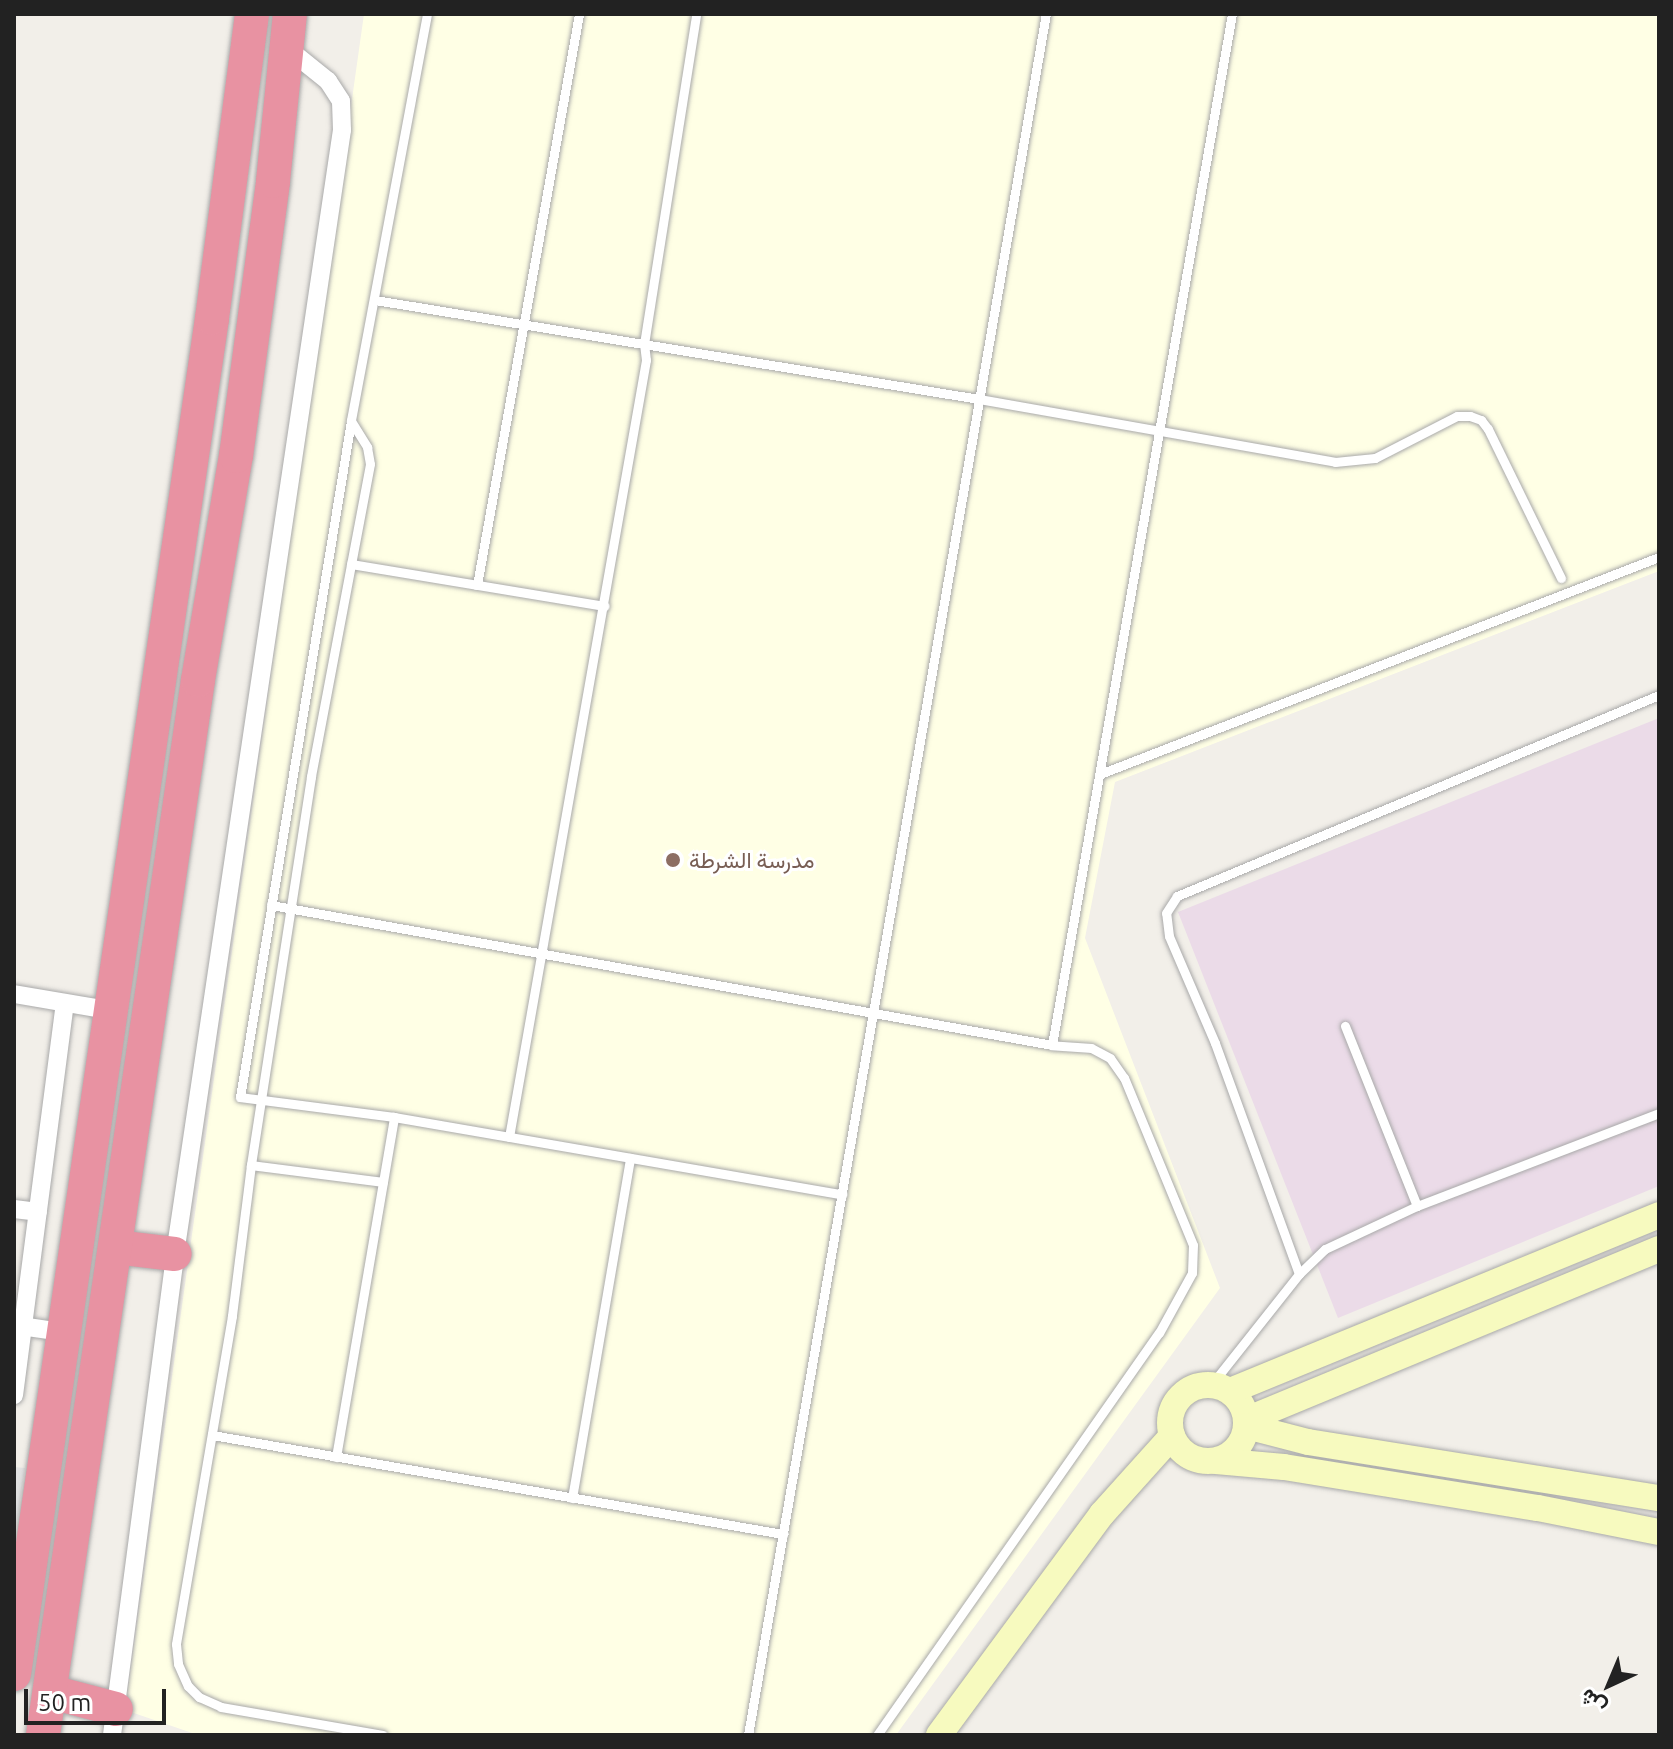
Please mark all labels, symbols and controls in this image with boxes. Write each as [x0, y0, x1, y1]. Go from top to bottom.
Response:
place label: مدرسة الشرطة [689, 847, 815, 873]
marker: مدرسة الشرطة [664, 851, 682, 869]
north arrow [1569, 1645, 1649, 1725]
scale bar [28, 1673, 170, 1723]
text: ش [1574, 1684, 1610, 1721]
text: 50 m [38, 1689, 91, 1716]

